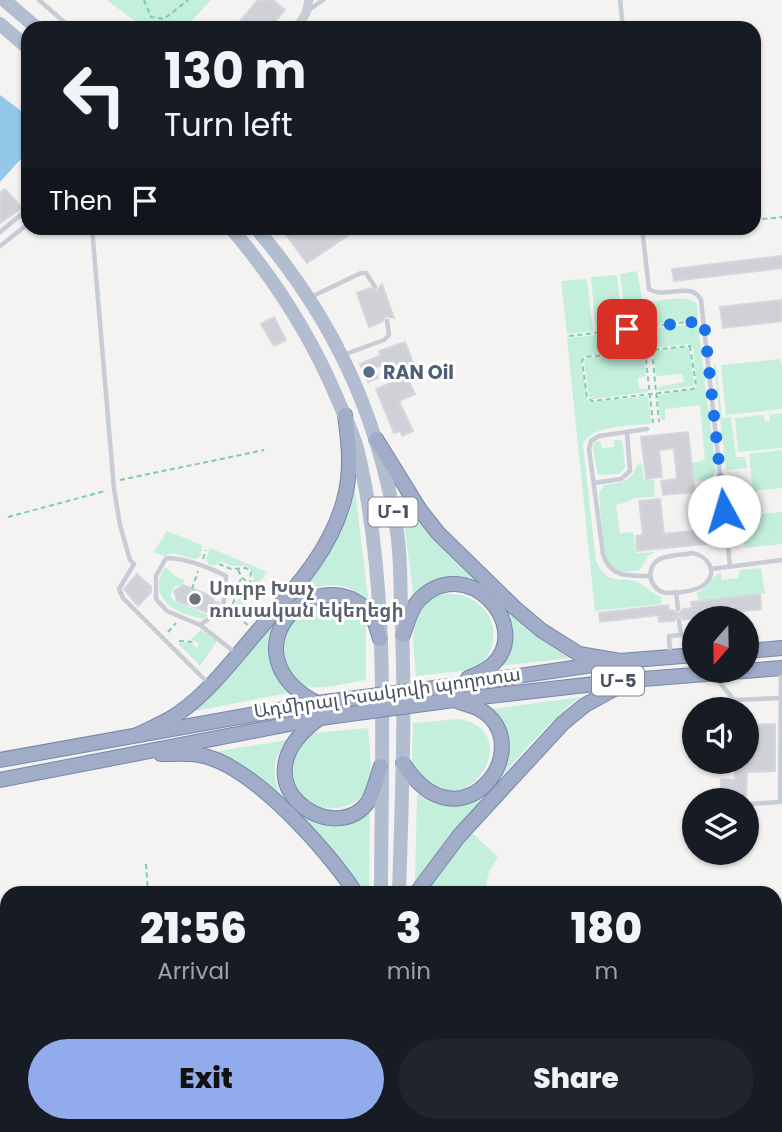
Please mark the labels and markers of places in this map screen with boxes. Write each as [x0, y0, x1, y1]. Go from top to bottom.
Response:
pin [597, 299, 657, 359]
place label: RAN Oil [383, 359, 454, 386]
marker: RAN Oil [361, 364, 377, 380]
place label: Սուրբ Խաչ ռուսական եկեղեցի [209, 575, 404, 624]
marker: Սուրբ Խաչ ռուսական եկեղեցի [187, 591, 203, 607]

